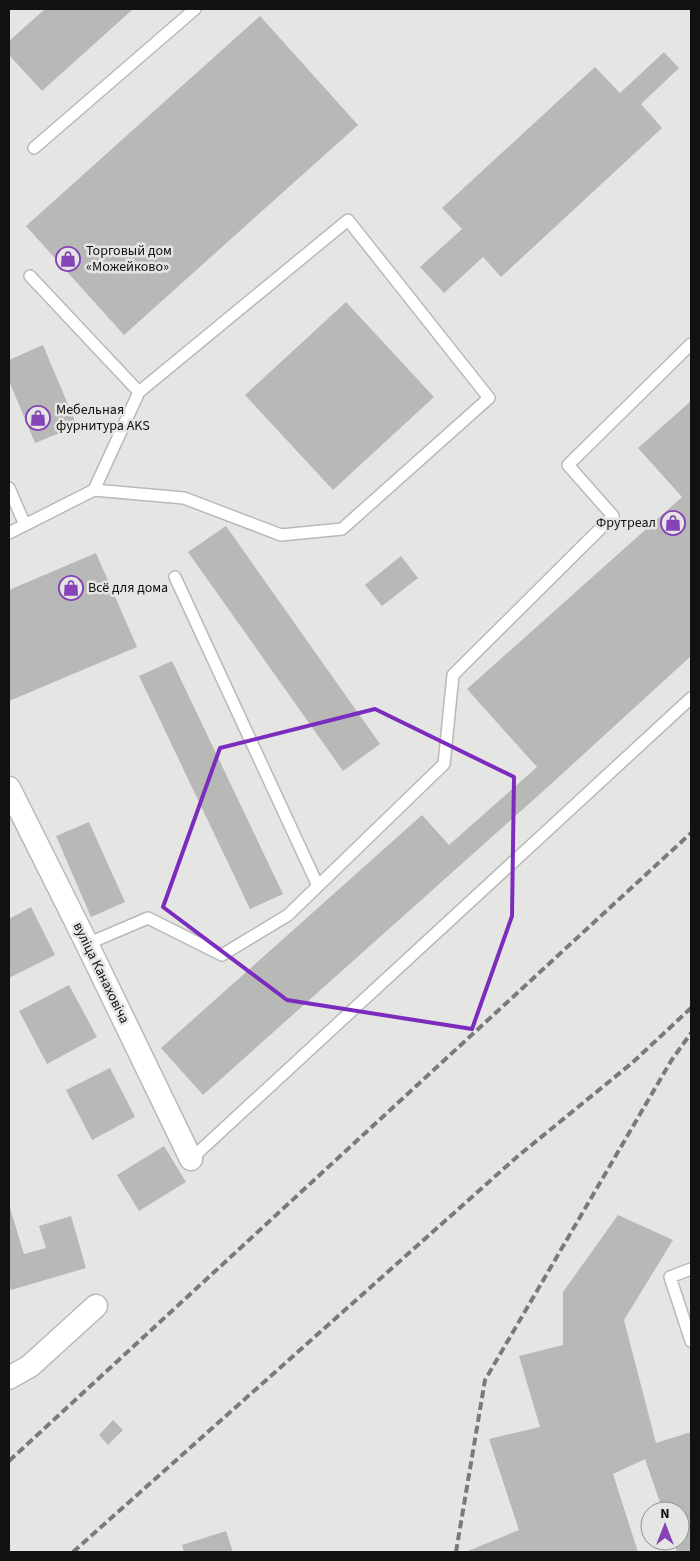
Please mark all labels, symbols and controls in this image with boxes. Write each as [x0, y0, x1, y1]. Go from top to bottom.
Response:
place label: Торговый дом «Можейково» [86, 241, 172, 277]
shop icon: Торговый дом «Можейково» [55, 246, 81, 272]
place label: Мебельная фурнитура AKS [56, 400, 150, 436]
shop icon: Мебельная фурнитура AKS [25, 405, 51, 431]
shop icon: Фрутреал [660, 510, 686, 536]
place label: Фрутреал [596, 513, 656, 533]
shop icon: Всё для дома [58, 575, 84, 601]
place label: Всё для дома [88, 578, 168, 598]
street label: вуліца Канаховіча [68, 919, 134, 1027]
north arrow [640, 1501, 690, 1551]
text: N [660, 1504, 670, 1524]

